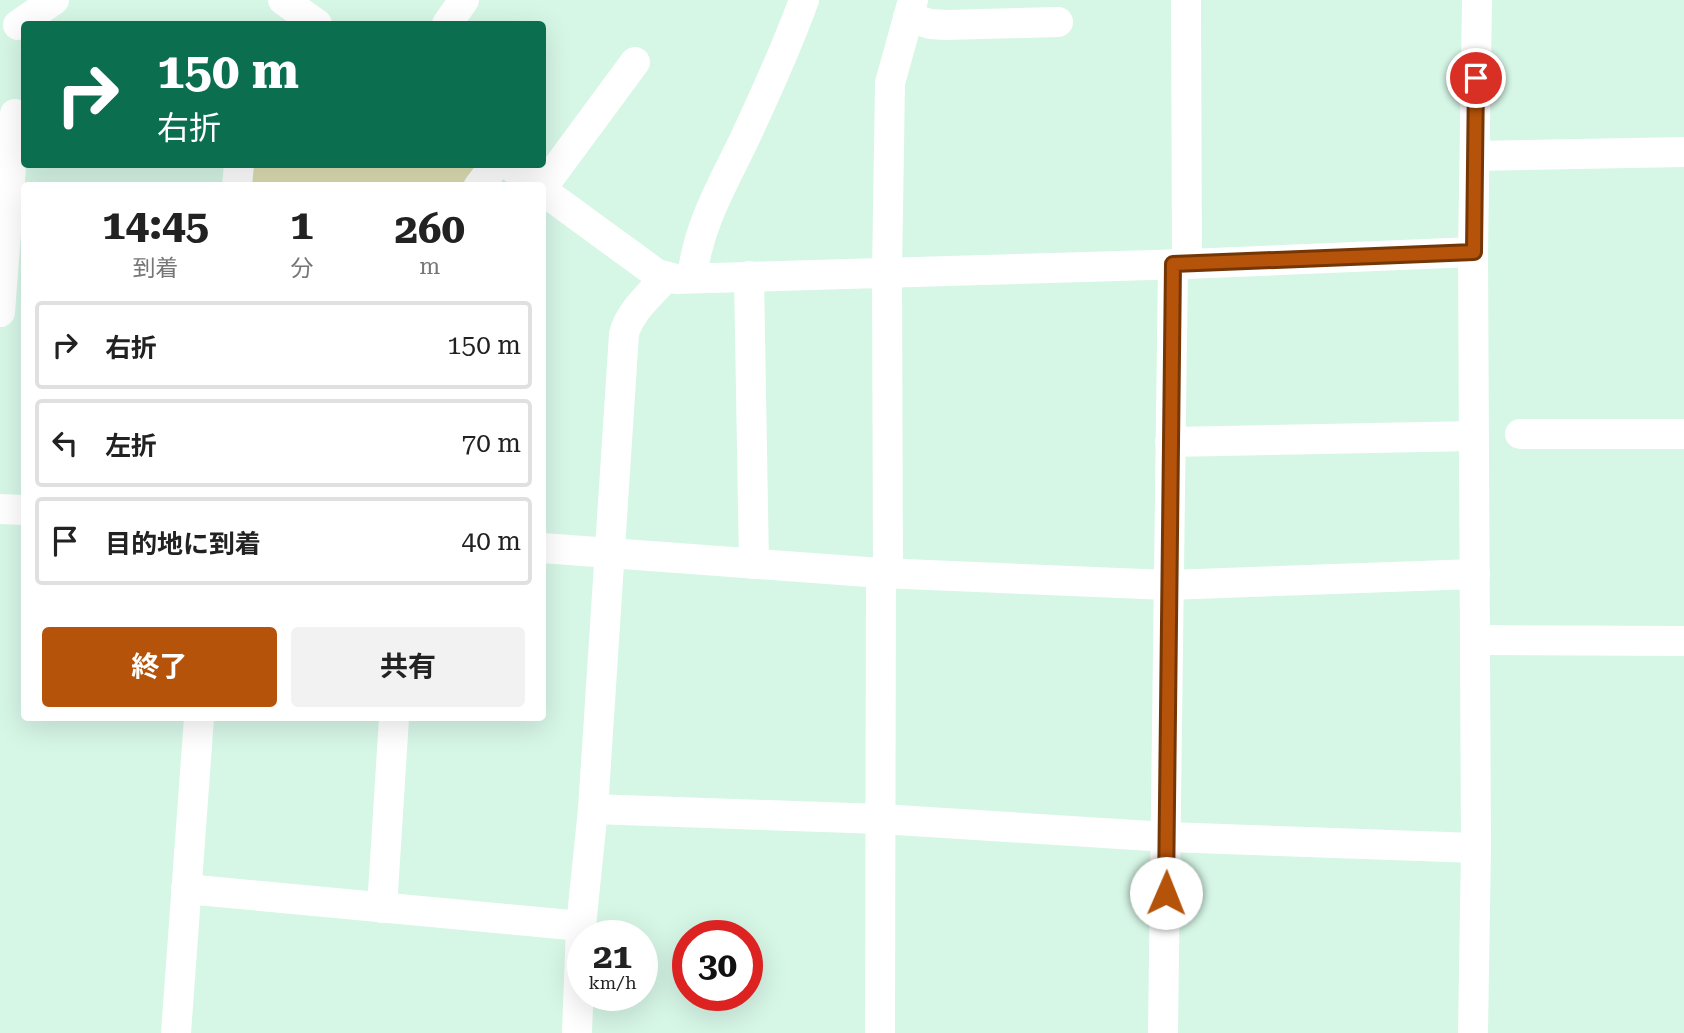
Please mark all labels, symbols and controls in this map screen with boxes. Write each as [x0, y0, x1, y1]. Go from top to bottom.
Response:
text: 150 m [157, 43, 299, 100]
pin [1446, 48, 1506, 108]
icon: right [42, 49, 133, 140]
icon: arrive [1457, 59, 1495, 97]
text: 右折 [157, 109, 221, 147]
text: 14:45 [102, 200, 209, 249]
text: 1 [290, 200, 314, 249]
text: 260 [394, 204, 465, 253]
text: m [419, 253, 440, 280]
text: 到着 [133, 255, 179, 282]
text: 分 [290, 255, 313, 282]
icon: right [46, 326, 84, 364]
text: 150 m [447, 330, 521, 360]
text: 右折 [105, 333, 157, 363]
icon: left [46, 424, 84, 462]
text: 70 m [462, 428, 521, 458]
text: 左折 [105, 431, 157, 461]
icon: arrive [46, 522, 84, 560]
text: 40 m [462, 526, 521, 556]
text: 目的地に到着 [105, 529, 261, 559]
button: 終了 [42, 627, 277, 707]
button: 共有 [291, 627, 525, 707]
position arrow [1129, 856, 1203, 930]
speed limit sign: 30 [672, 920, 763, 1011]
text: 21 [593, 936, 632, 977]
text: km/h [588, 972, 637, 993]

